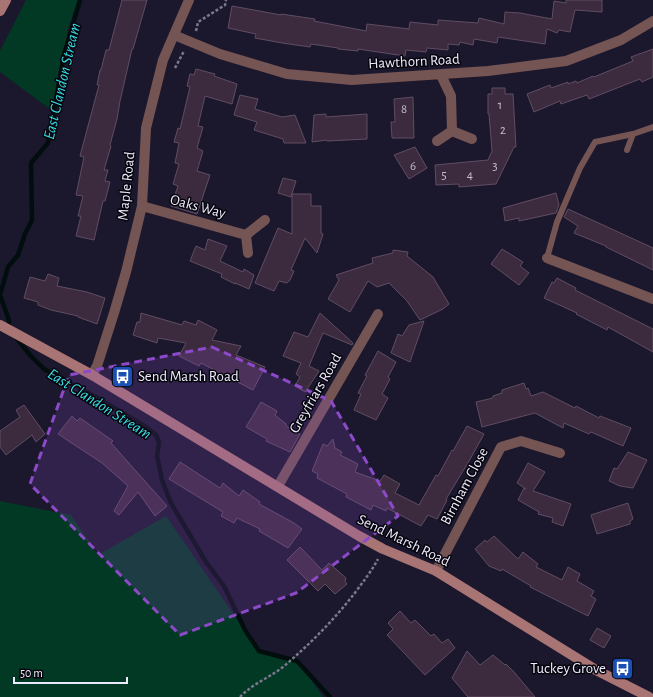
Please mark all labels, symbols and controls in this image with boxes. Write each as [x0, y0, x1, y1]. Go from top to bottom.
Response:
water label: East Clandon Stream [41, 22, 83, 141]
street label: Hawthorn Road [368, 52, 460, 71]
house number: 1 [498, 99, 502, 112]
house number: 8 [401, 103, 407, 116]
house number: 2 [500, 124, 506, 137]
street label: Maple Road [115, 151, 138, 221]
house number: 6 [410, 160, 416, 173]
house number: 3 [492, 160, 498, 173]
house number: 5 [441, 169, 447, 182]
house number: 4 [467, 169, 473, 182]
street label: Oaks Way [168, 192, 228, 221]
street label: Greyfriars Road [287, 351, 344, 436]
bus stop icon: Send Marsh Road [110, 363, 136, 389]
water label: East Clandon Stream [45, 366, 154, 442]
place label: Send Marsh Road [138, 369, 239, 384]
street label: Birnham Close [438, 445, 491, 527]
street label: Send Marsh Road [355, 512, 453, 569]
bus stop icon: Tuckey Grove [609, 655, 635, 681]
scale bar [14, 659, 127, 685]
place label: Tuckey Grove [530, 661, 606, 676]
text: 50 m [20, 667, 43, 679]

